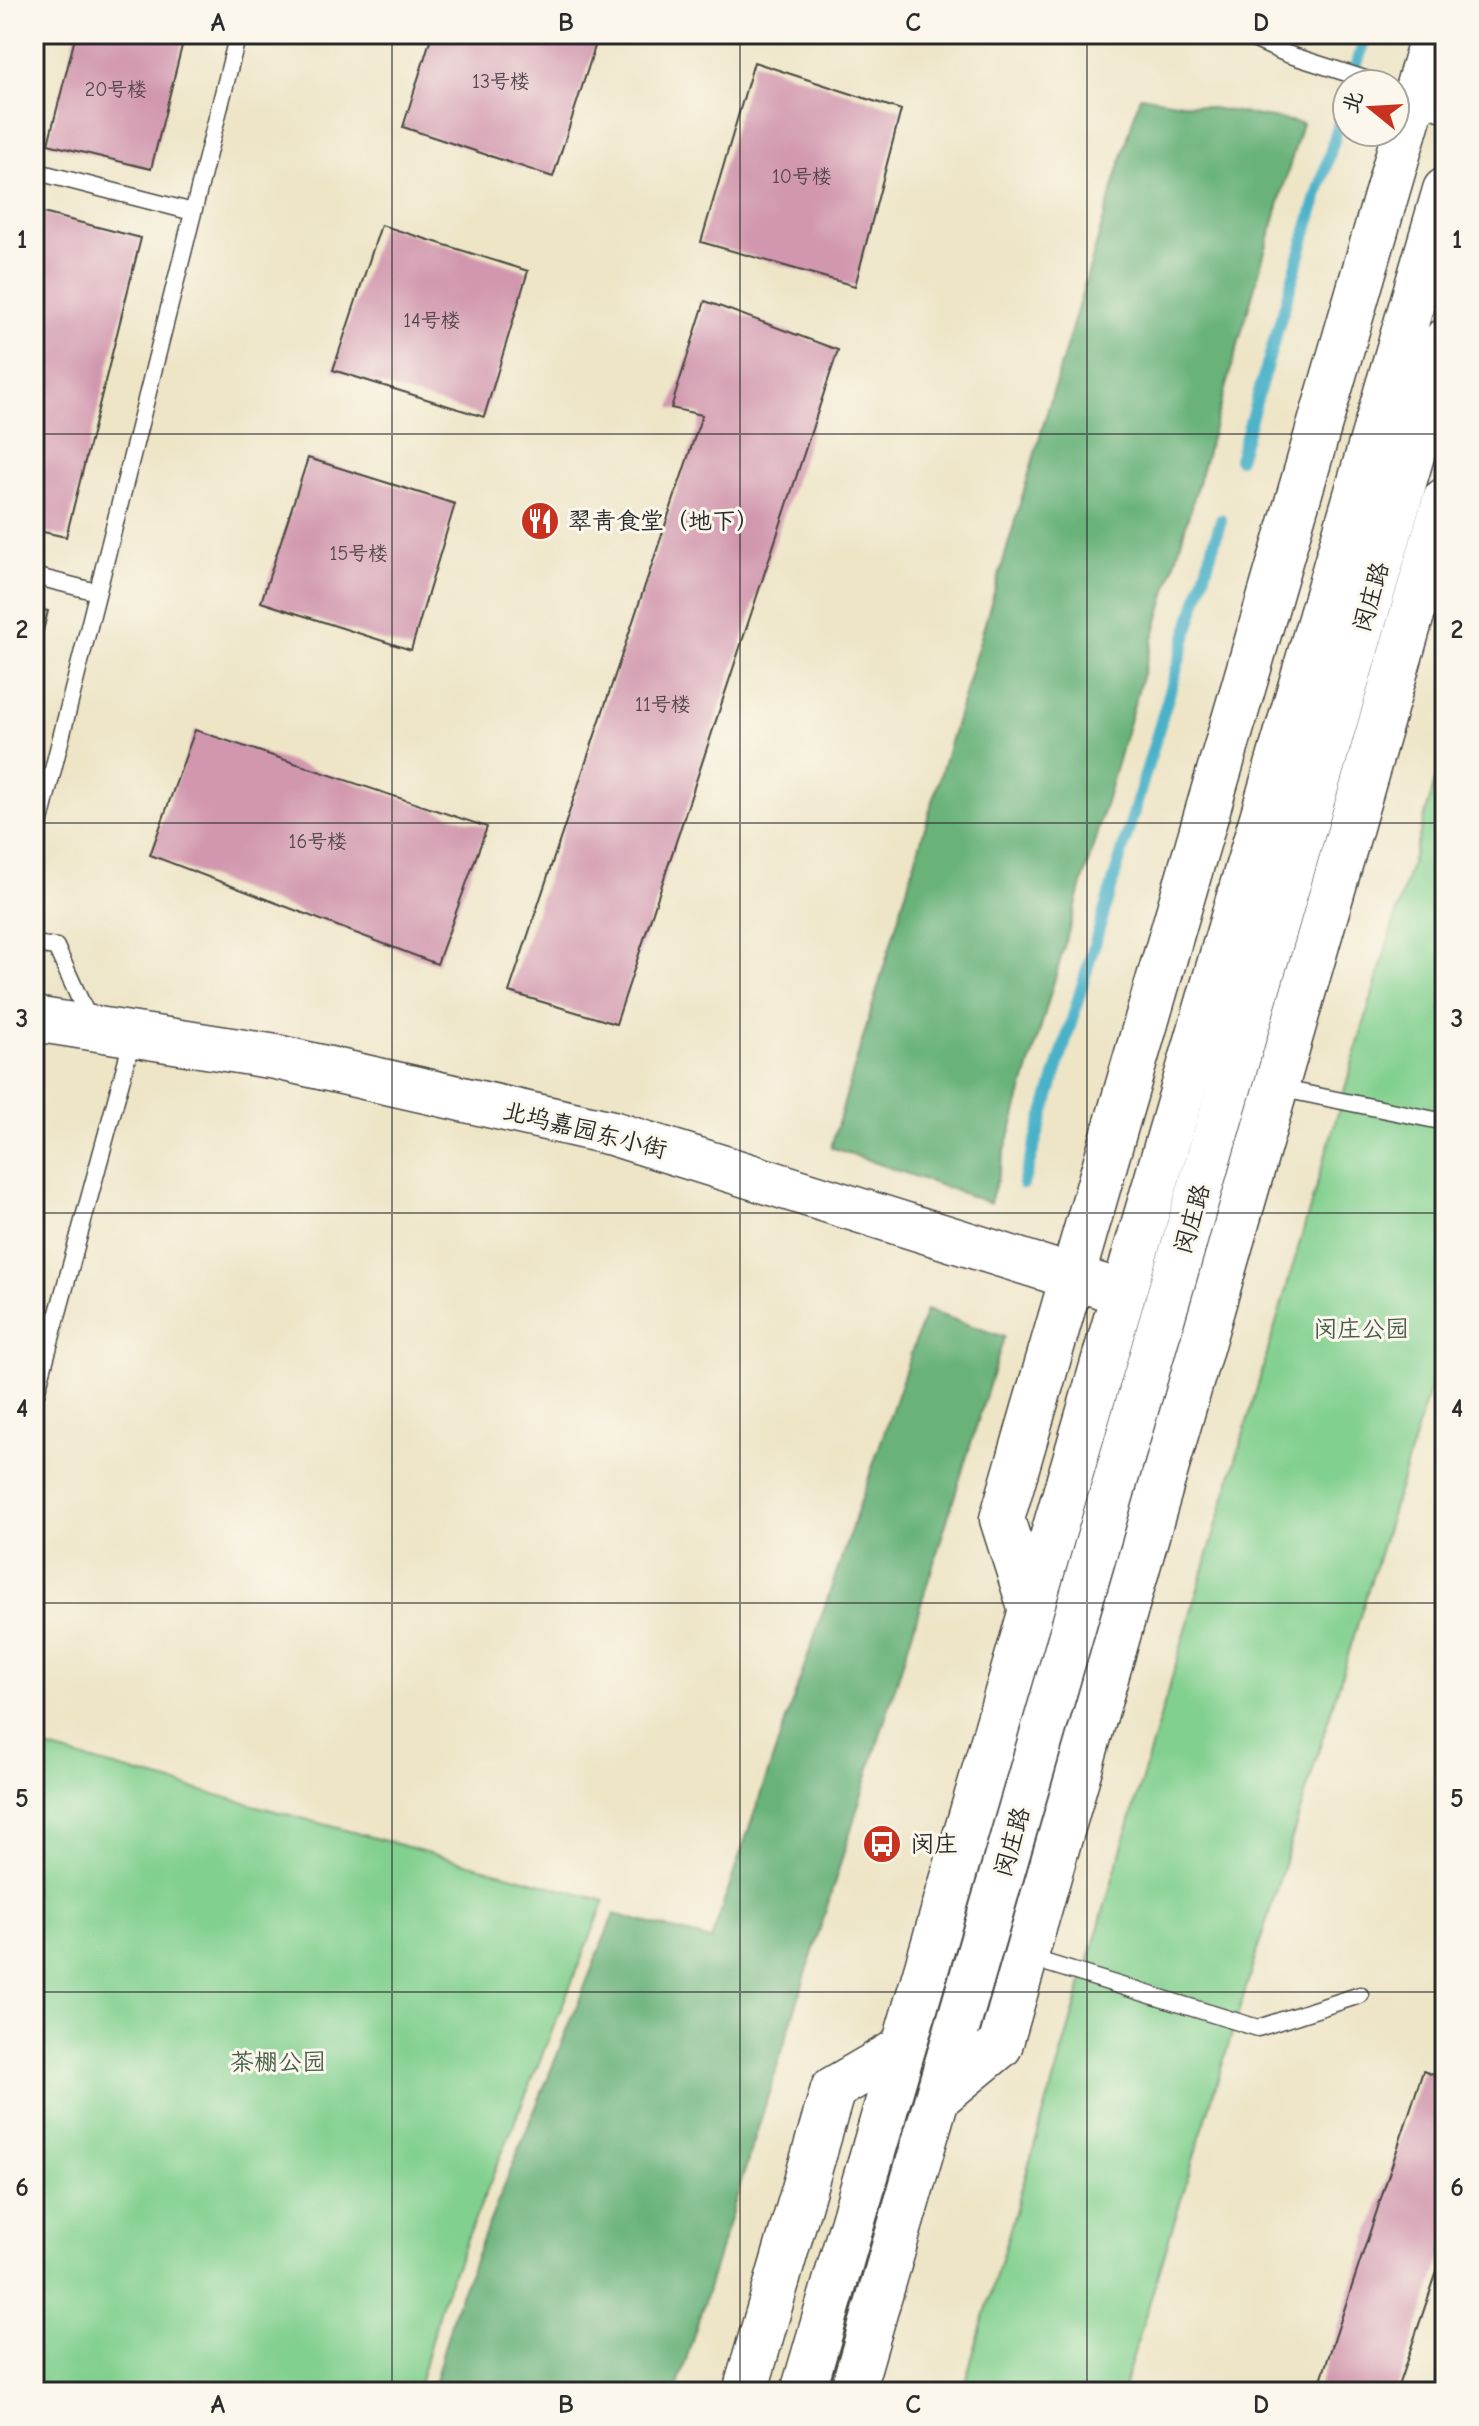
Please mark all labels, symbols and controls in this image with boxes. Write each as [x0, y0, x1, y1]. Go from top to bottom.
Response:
text: A [211, 8, 226, 38]
text: B [558, 8, 574, 38]
text: C [905, 8, 921, 38]
text: D [1253, 8, 1269, 38]
north arrow [1331, 68, 1411, 148]
house number: 13号楼 [472, 70, 530, 93]
house number: 20号楼 [85, 78, 147, 101]
text: 北 [1337, 88, 1369, 117]
house number: 10号楼 [772, 165, 832, 188]
text: 1 [17, 225, 27, 255]
text: 1 [1452, 225, 1462, 255]
house number: 14号楼 [403, 309, 461, 332]
restaurant icon: 翠青食堂（地下） [519, 500, 561, 542]
place label: 翠青食堂（地下） [568, 507, 760, 535]
house number: 15号楼 [330, 542, 388, 565]
street label: 闵庄路 [1348, 559, 1394, 635]
text: 2 [16, 615, 28, 645]
text: 2 [1451, 615, 1463, 645]
house number: 11号楼 [635, 693, 691, 716]
house number: 16号楼 [289, 830, 347, 853]
text: 3 [16, 1004, 28, 1034]
text: 3 [1451, 1004, 1463, 1034]
street label: 北坞嘉园东小街 [500, 1096, 670, 1164]
street label: 闵庄路 [1169, 1181, 1215, 1257]
park label: 闵庄公园 [1313, 1315, 1409, 1343]
text: 4 [16, 1394, 28, 1424]
text: 4 [1451, 1394, 1463, 1424]
text: 5 [15, 1784, 29, 1814]
text: 5 [1450, 1784, 1464, 1814]
street label: 闵庄路 [989, 1804, 1035, 1880]
bus stop icon: 闵庄 [861, 1823, 903, 1865]
place label: 闵庄 [910, 1830, 958, 1858]
park label: 茶棚公园 [230, 2048, 326, 2076]
text: 6 [15, 2173, 29, 2203]
text: 6 [1450, 2173, 1464, 2203]
text: A [211, 2390, 226, 2420]
text: B [558, 2390, 574, 2420]
text: C [905, 2390, 921, 2420]
text: D [1253, 2390, 1269, 2420]

